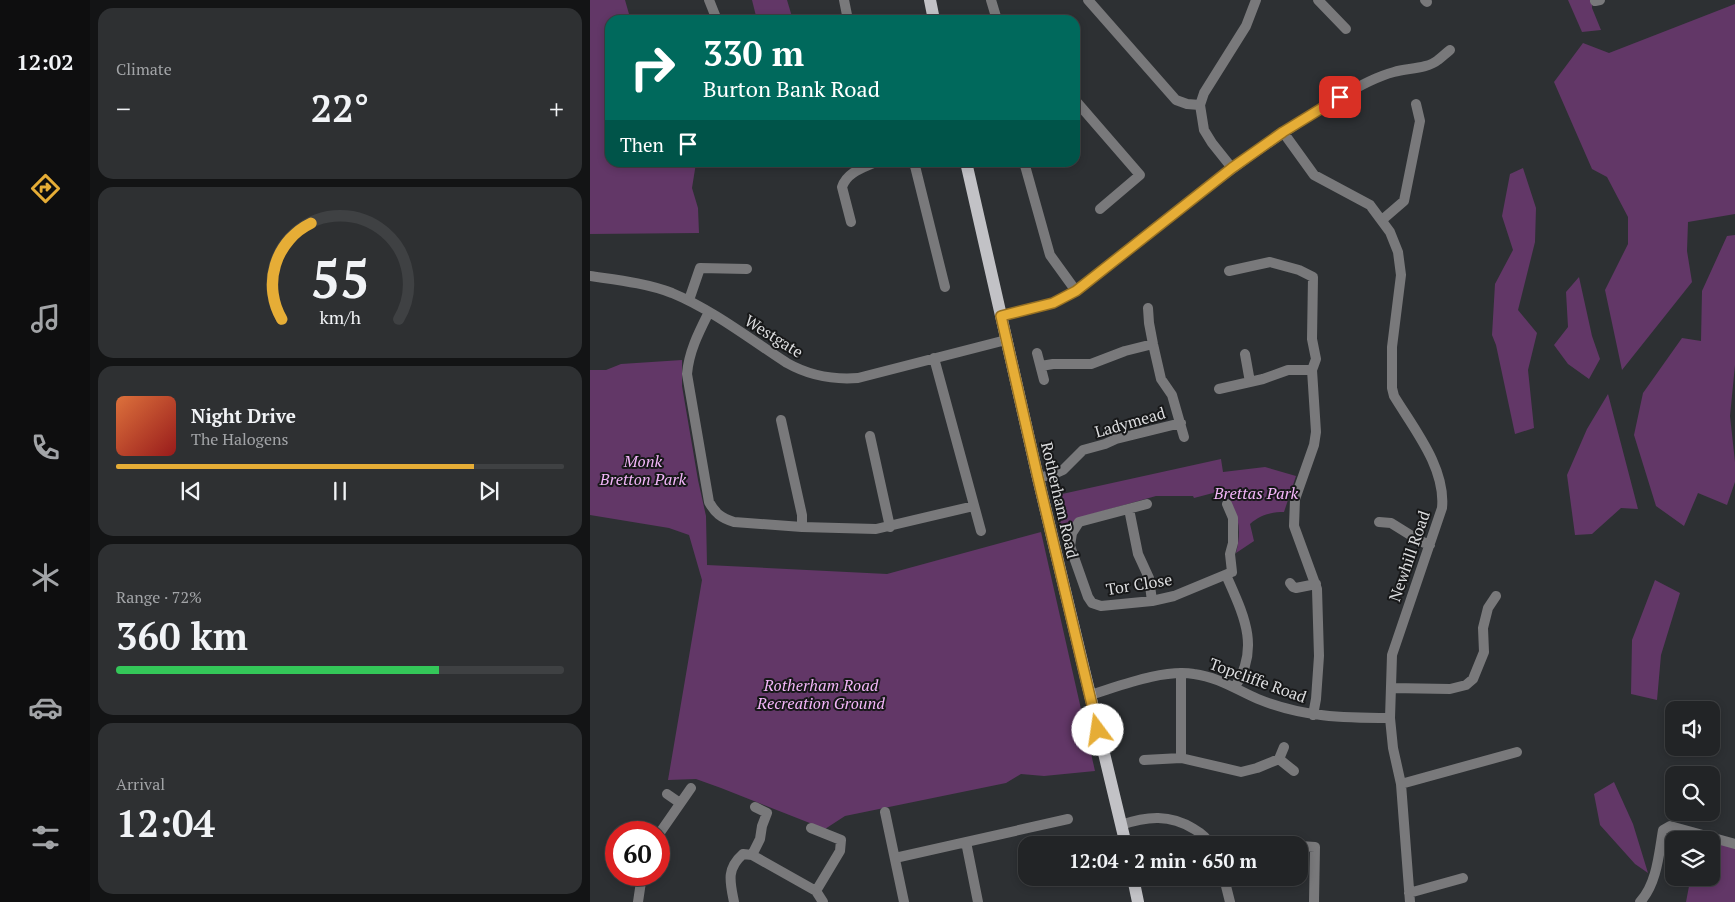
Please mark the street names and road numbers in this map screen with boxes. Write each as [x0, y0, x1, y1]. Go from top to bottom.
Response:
street label: Westgate [740, 309, 808, 363]
street label: Ladymead [1092, 401, 1168, 443]
street label: Rotherham Road [1036, 440, 1084, 561]
street label: Newhill Road [1383, 507, 1435, 604]
street label: Tor Close [1104, 568, 1174, 600]
street label: Topcliffe Road [1206, 652, 1310, 708]

